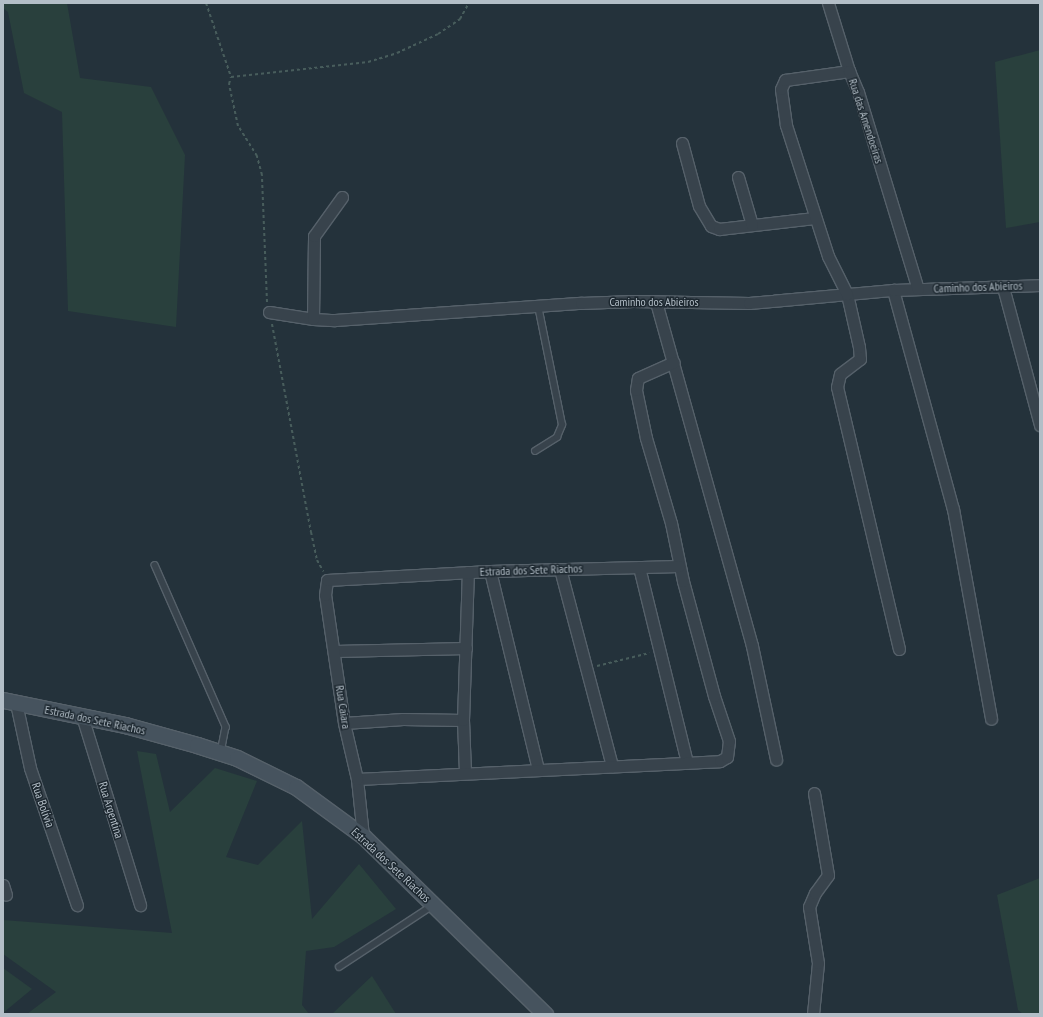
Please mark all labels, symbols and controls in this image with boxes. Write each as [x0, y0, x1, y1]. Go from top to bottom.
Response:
street label: Rua das Amendoeiras [845, 77, 887, 165]
street label: Caminho dos Abieiros [933, 278, 1023, 296]
street label: Caminho dos Abieiros [609, 295, 699, 309]
street label: Estrada dos Sete Riachos [479, 561, 583, 579]
street label: Rua Caiara [332, 684, 354, 730]
street label: Estrada dos Sete Riachos [43, 702, 147, 738]
street label: Rua Argentina [96, 780, 126, 840]
street label: Rua Bolívia [29, 781, 57, 829]
street label: Estrada dos Sete Riachos [348, 825, 434, 905]

